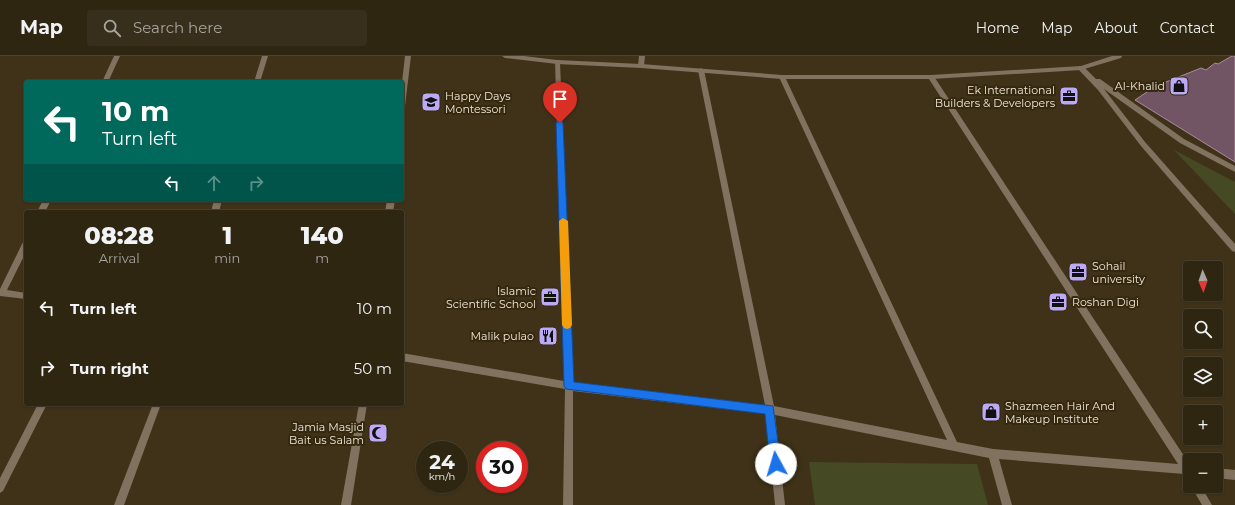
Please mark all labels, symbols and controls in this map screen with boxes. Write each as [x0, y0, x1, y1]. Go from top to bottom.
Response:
search box [87, 10, 367, 46]
text: Map [20, 16, 63, 39]
icon: search [101, 17, 123, 39]
text: Search here [133, 18, 222, 37]
text: Home [976, 19, 1019, 37]
text: Map [1041, 19, 1072, 37]
text: About [1094, 19, 1138, 37]
text: Contact [1160, 19, 1215, 37]
shop icon: Al-Khalid [1168, 75, 1190, 97]
place label: Al-Khalid [1115, 79, 1165, 93]
pin [543, 82, 577, 123]
place label: Ek International Builders & Developers [935, 83, 1056, 110]
office icon: Ek International Builders & Developers [1058, 85, 1080, 107]
icon: arrive [549, 88, 571, 110]
place label: Happy Days Montessori [445, 89, 511, 116]
school or university icon: Happy Days Montessori [420, 91, 442, 113]
text: 10 m [102, 94, 169, 128]
icon: left [36, 96, 88, 148]
text: Turn left [102, 128, 177, 150]
icon: left [161, 172, 183, 194]
icon: ahead [203, 172, 225, 194]
icon: right [245, 172, 267, 194]
text: 08:28 [84, 221, 154, 250]
text: 1 [223, 221, 232, 250]
text: 140 [301, 221, 344, 250]
text: Arrival [99, 250, 140, 266]
text: min [214, 250, 240, 266]
text: m [315, 250, 329, 266]
place label: Sohail university [1092, 259, 1145, 286]
office icon: Sohail university [1067, 261, 1089, 283]
north arrow [1183, 261, 1223, 301]
map controls [1183, 261, 1223, 493]
place label: Islamic Scientific School [446, 284, 536, 311]
office icon: Islamic Scientific School [539, 286, 561, 308]
office icon: Roshan Digi [1047, 291, 1069, 313]
place label: Roshan Digi [1072, 295, 1139, 309]
icon: left [36, 297, 58, 319]
text: Turn left [70, 299, 137, 318]
text: 10 m [357, 299, 392, 318]
button: search [1183, 309, 1223, 349]
restaurant icon: Malik pulao [537, 325, 559, 347]
place label: Malik pulao [470, 329, 534, 343]
icon: right [36, 357, 58, 379]
button: layers [1183, 357, 1223, 397]
text: Turn right [70, 359, 149, 378]
text: 50 m [354, 359, 392, 378]
place label: Shazmeen Hair And Makeup Institute [1005, 399, 1115, 426]
shop icon: Shazmeen Hair And Makeup Institute [980, 401, 1002, 423]
button: + [1183, 405, 1223, 445]
place label: Jamia Masjid Bait us Salam [289, 420, 364, 447]
mosque icon: Jamia Masjid Bait us Salam [367, 422, 389, 444]
speed limit sign: 30 [476, 441, 528, 493]
position arrow [755, 443, 797, 485]
text: 24 [429, 450, 455, 474]
button: − [1183, 453, 1223, 493]
text: km/h [429, 470, 455, 483]

